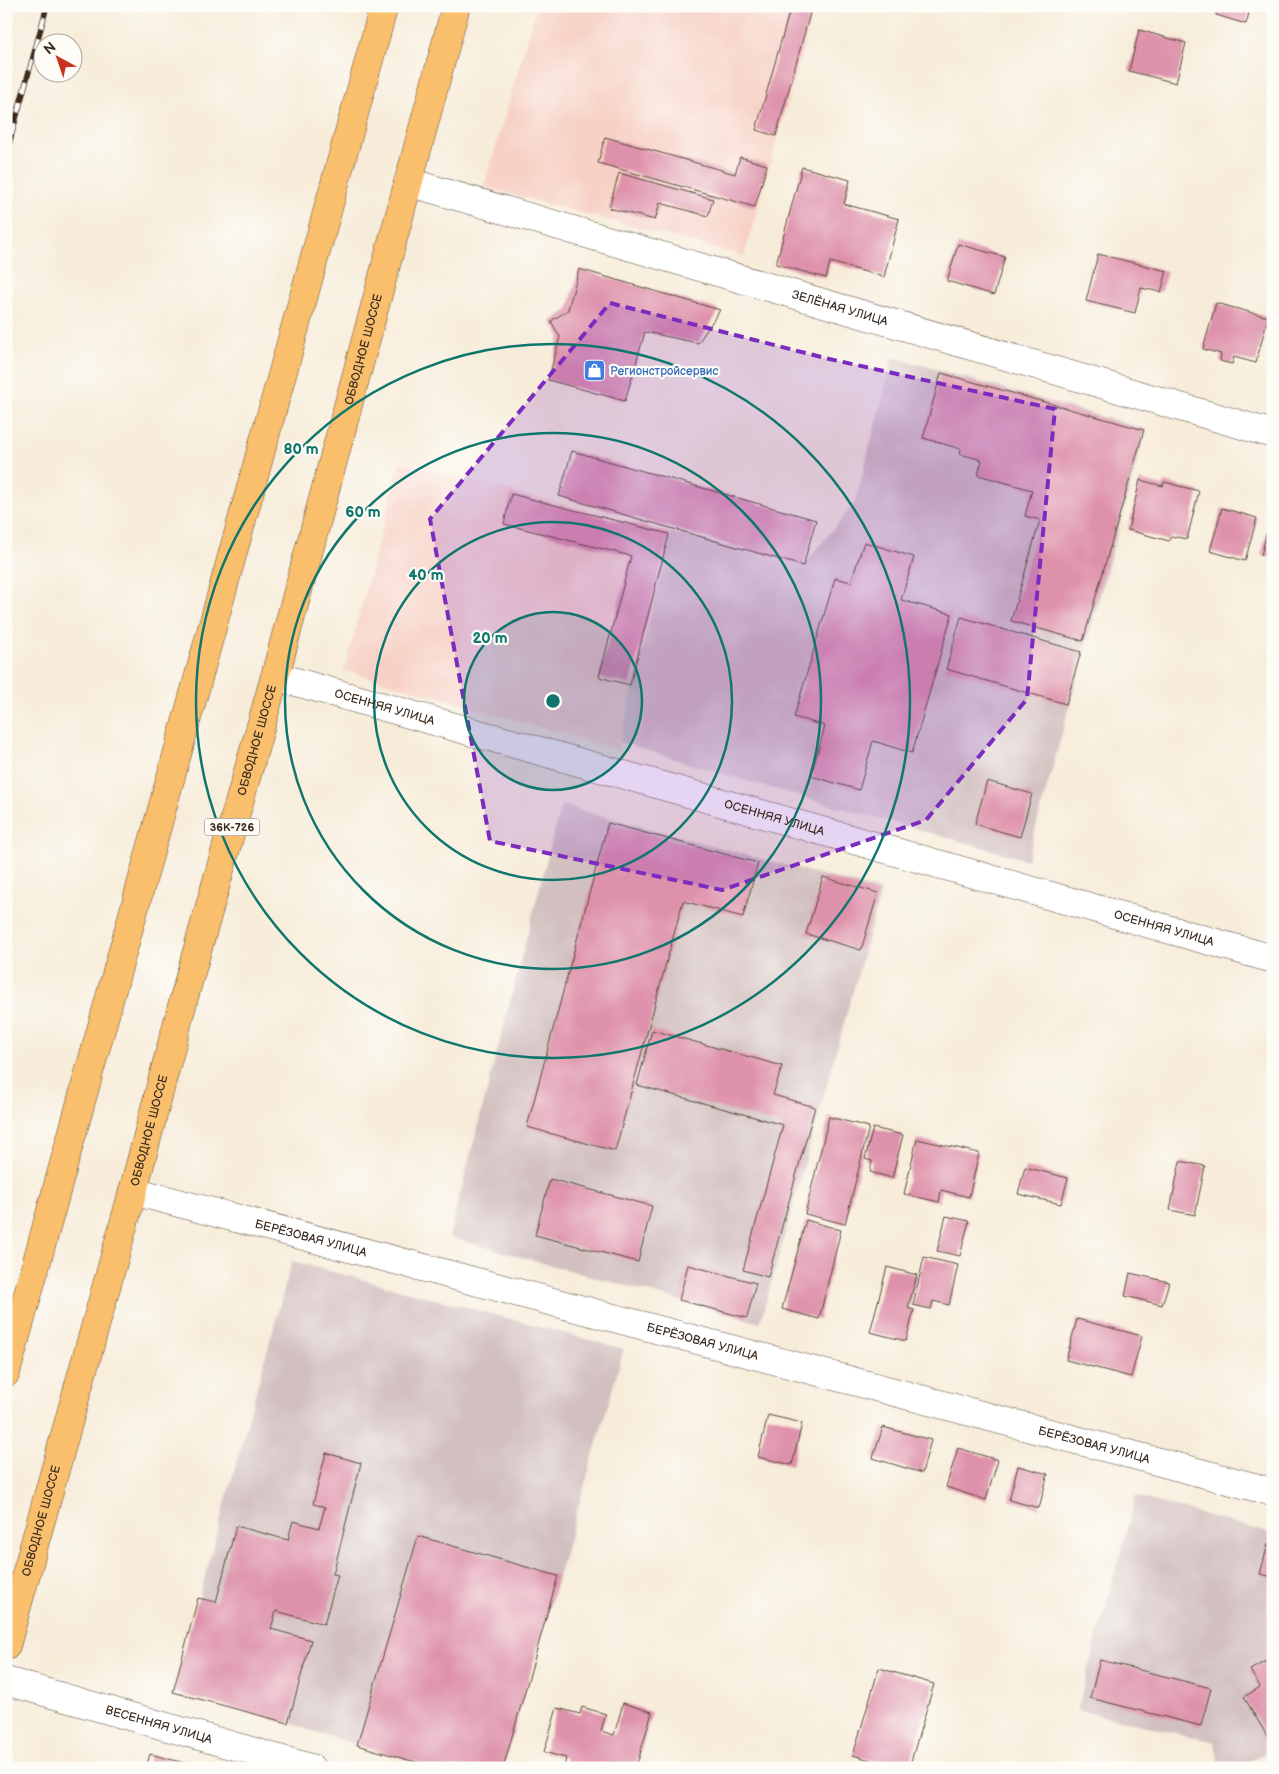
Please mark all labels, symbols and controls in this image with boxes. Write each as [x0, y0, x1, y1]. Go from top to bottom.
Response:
north arrow [32, 32, 82, 82]
text: N [40, 39, 59, 58]
street label: ЗЕЛЁНАЯ УЛИЦА [790, 287, 891, 329]
street label: ОБВОДНОЕ ШОССЕ [341, 292, 385, 406]
shop icon: Регионстройсервис [582, 359, 606, 383]
place label: Регионстройсервис [610, 364, 718, 379]
text: 80 m [283, 440, 319, 459]
text: 60 m [345, 503, 381, 522]
text: 40 m [408, 566, 444, 585]
text: 20 m [473, 629, 508, 648]
street label: ОБВОДНОЕ ШОССЕ [234, 683, 280, 797]
street label: ОСЕННЯЯ УЛИЦА [333, 686, 437, 729]
centre of rings [544, 692, 562, 710]
street label: ОСЕННЯЯ УЛИЦА [723, 796, 827, 839]
road number: 36К-726 [204, 819, 260, 836]
street label: ОСЕННЯЯ УЛИЦА [1112, 907, 1216, 950]
street label: ОБВОДНОЕ ШОССЕ [127, 1073, 171, 1188]
street label: БЕРЁЗОВАЯ УЛИЦА [253, 1216, 369, 1260]
street label: БЕРЁЗОВАЯ УЛИЦА [645, 1319, 761, 1363]
street label: БЕРЁЗОВАЯ УЛИЦА [1037, 1423, 1152, 1467]
street label: ОБВОДНОЕ ШОССЕ [18, 1464, 64, 1578]
street label: ВЕСЕННЯЯ УЛИЦА [104, 1702, 215, 1747]

